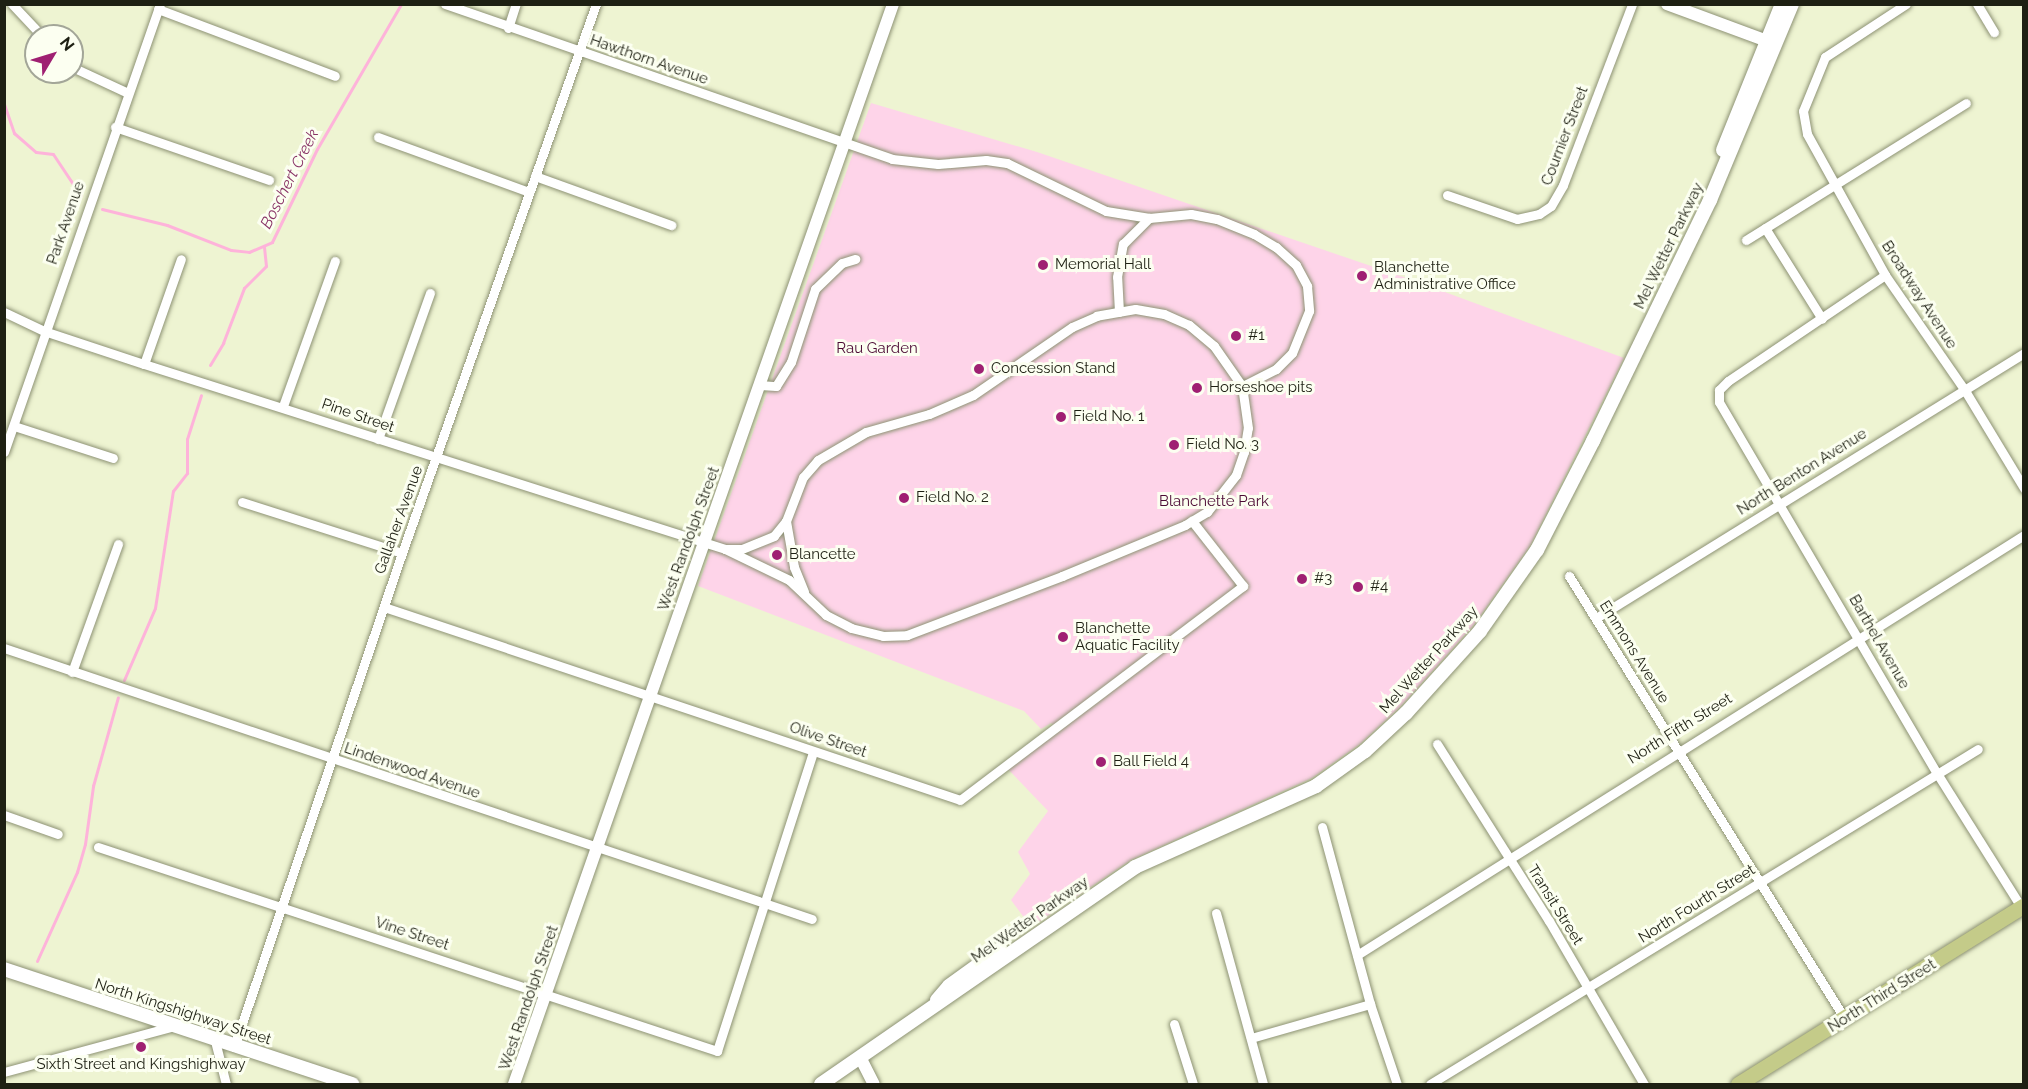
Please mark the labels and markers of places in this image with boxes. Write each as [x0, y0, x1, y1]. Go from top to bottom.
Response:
place label: Memorial Hall [1055, 256, 1151, 274]
marker: Memorial Hall [1036, 258, 1050, 272]
place label: Blanchette Administrative Office [1374, 258, 1516, 293]
marker: Blanchette Administrative Office [1355, 269, 1369, 283]
place label: #1 [1248, 327, 1265, 345]
marker: #1 [1229, 329, 1243, 343]
place label: Concession Stand [991, 360, 1115, 378]
marker: Concession Stand [972, 362, 986, 376]
place label: Horseshoe pits [1209, 379, 1313, 397]
marker: Horseshoe pits [1190, 381, 1204, 395]
place label: Field No. 1 [1073, 408, 1144, 426]
marker: Field No. 1 [1054, 410, 1068, 424]
place label: Field No. 3 [1186, 436, 1259, 454]
marker: Field No. 3 [1167, 438, 1181, 452]
place label: Field No. 2 [916, 489, 989, 507]
marker: Field No. 2 [897, 491, 911, 505]
place label: Blancette [789, 546, 856, 564]
marker: Blancette [770, 548, 784, 562]
place label: #3 [1314, 570, 1332, 588]
marker: #3 [1295, 572, 1309, 586]
place label: #4 [1370, 578, 1388, 596]
marker: #4 [1351, 580, 1365, 594]
place label: Blanchette Aquatic Facility [1075, 619, 1180, 654]
marker: Blanchette Aquatic Facility [1056, 630, 1070, 644]
place label: Ball Field 4 [1113, 753, 1189, 771]
marker: Ball Field 4 [1094, 755, 1108, 769]
marker: Sixth Street and Kingshighway [134, 1040, 148, 1054]
place label: Sixth Street and Kingshighway [36, 1056, 246, 1074]

